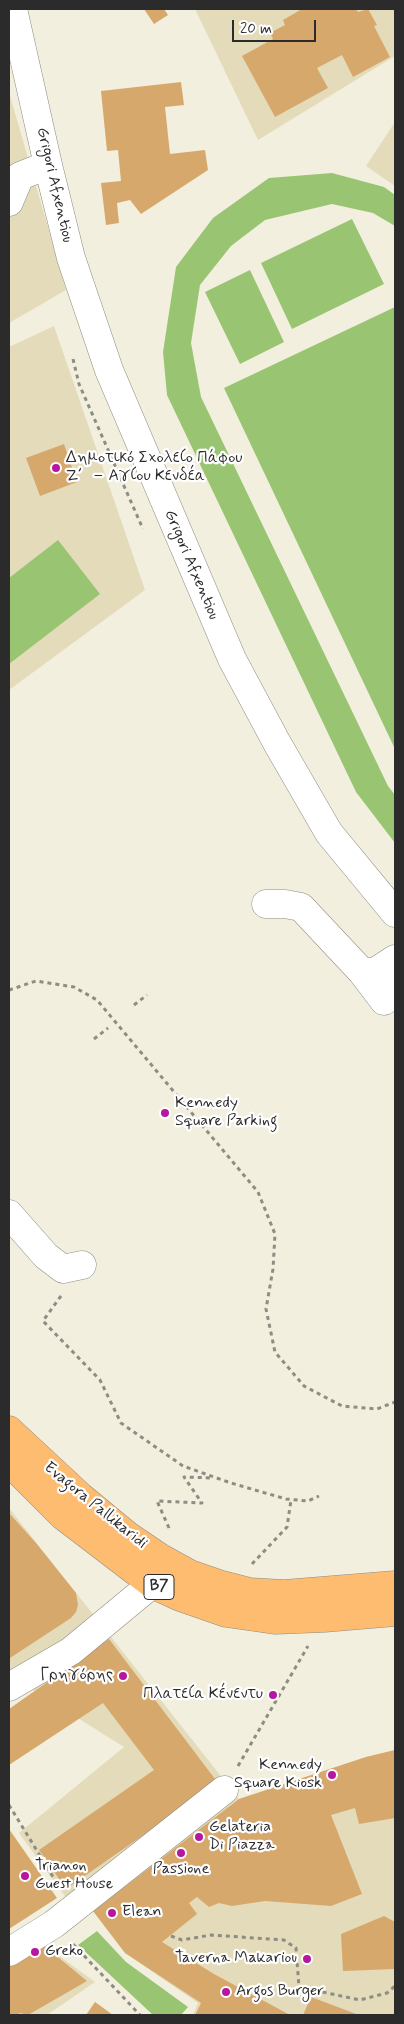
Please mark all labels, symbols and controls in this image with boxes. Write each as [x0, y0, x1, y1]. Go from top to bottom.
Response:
scale bar [234, 10, 318, 42]
text: 20 m [240, 19, 272, 39]
street label: Grigori Afxentiou [31, 126, 77, 244]
place label: Δημοτικό Σχολείο Πάφου Ζ΄ – Αγίου Κενδέα [66, 449, 243, 487]
marker: Δημοτικό Σχολείο Πάφου Ζ΄ – Αγίου Κενδέα [50, 462, 62, 474]
street label: Grigori Afxentiou [159, 507, 223, 623]
place label: Kennedy Square Parking [175, 1094, 277, 1132]
marker: Kennedy Square Parking [159, 1107, 171, 1119]
street label: Evagora Pallikaridi [39, 1458, 151, 1554]
road number: B7 [144, 1574, 174, 1600]
place label: Γρηγόρης [40, 1666, 113, 1686]
marker: Γρηγόρης [117, 1670, 129, 1682]
place label: Πλατεία Κένεντυ [143, 1685, 263, 1705]
marker: Πλατεία Κένεντυ [267, 1689, 279, 1701]
place label: Kennedy Square Kiosk [234, 1756, 322, 1794]
marker: Kennedy Square Kiosk [326, 1769, 338, 1781]
place label: Gelateria Di Piazza [209, 1818, 275, 1856]
marker: Gelateria Di Piazza [193, 1831, 205, 1843]
marker: Passione [175, 1847, 187, 1859]
place label: Trianon Guest House [35, 1857, 113, 1895]
place label: Passione [153, 1860, 209, 1880]
marker: Trianon Guest House [19, 1870, 31, 1882]
place label: Elean [122, 1903, 162, 1923]
marker: Elean [106, 1907, 118, 1919]
place label: Greko [45, 1942, 83, 1962]
marker: Greko [29, 1946, 41, 1958]
place label: Taverna Makariou [175, 1949, 297, 1969]
marker: Taverna Makariou [301, 1953, 313, 1965]
place label: Argos Burger [236, 1982, 324, 2002]
marker: Argos Burger [220, 1986, 232, 1998]

